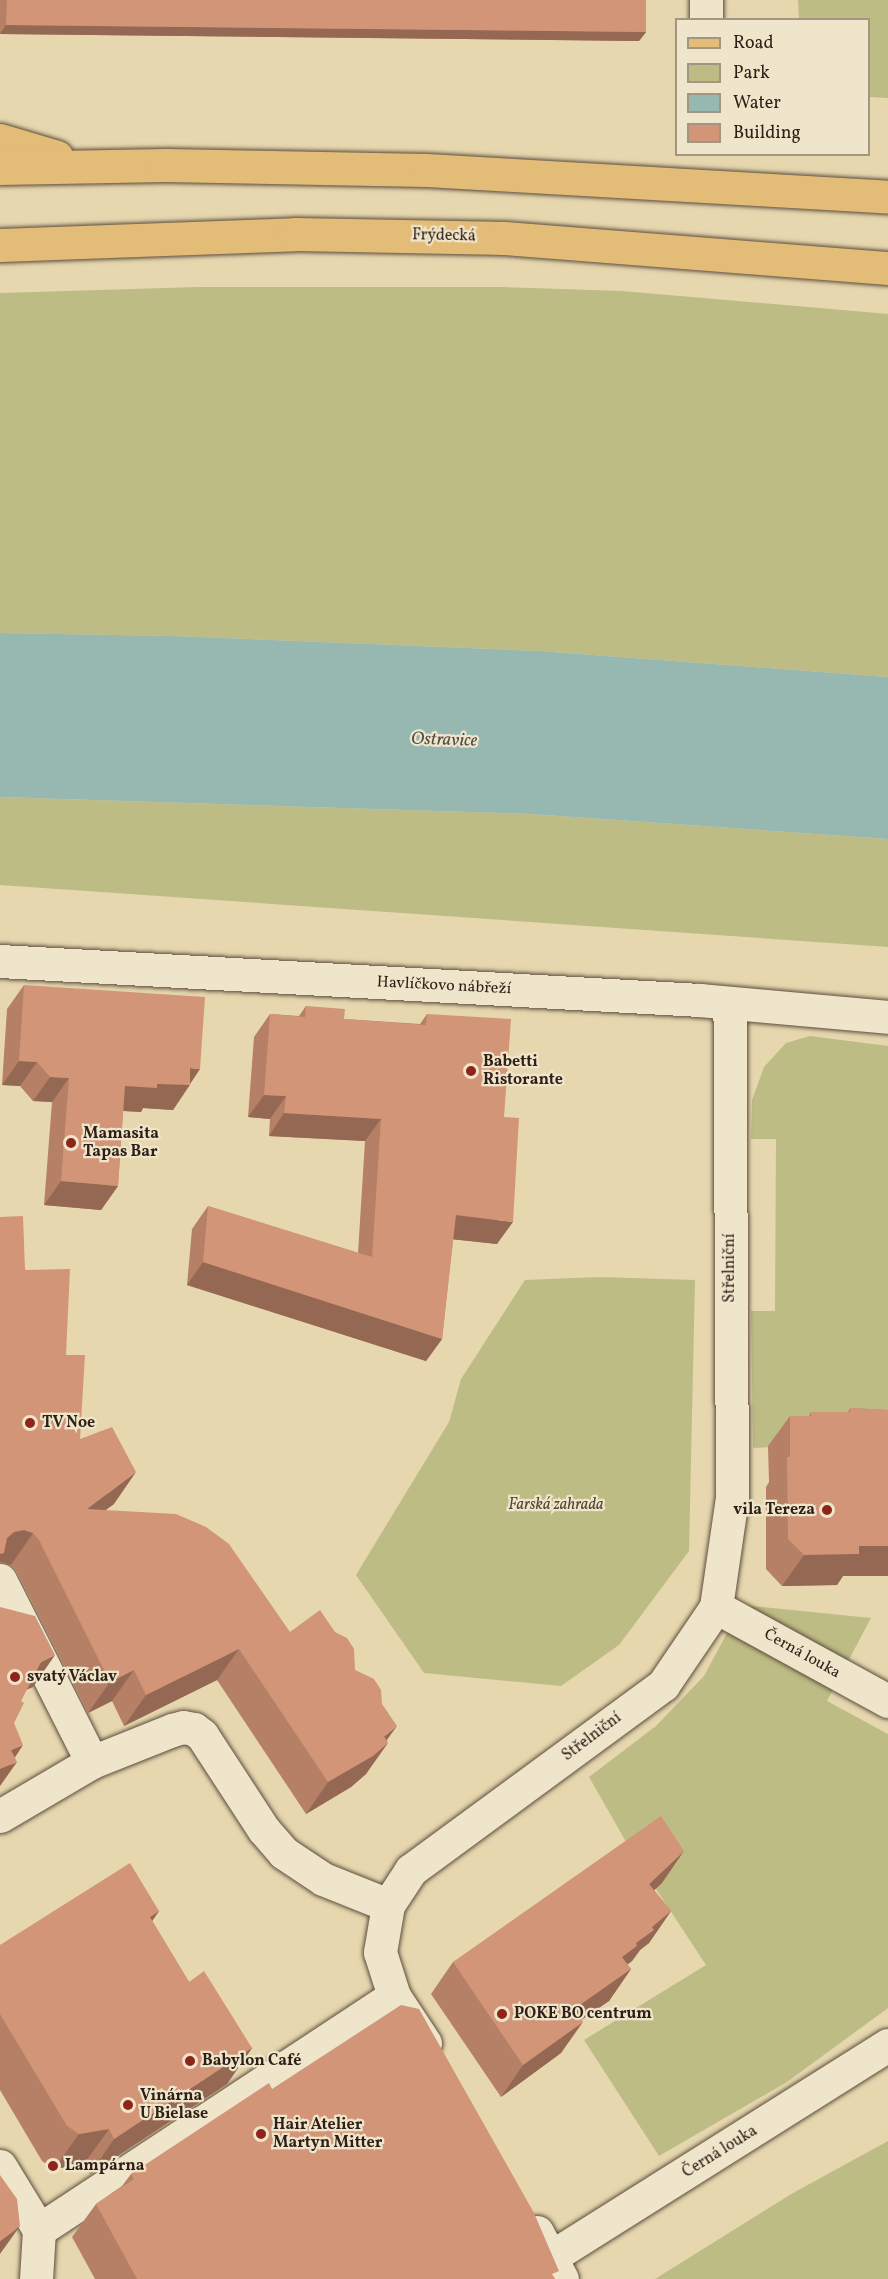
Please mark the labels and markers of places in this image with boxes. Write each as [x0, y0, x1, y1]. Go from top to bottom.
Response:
place label: Babetti Ristorante [483, 1052, 563, 1090]
marker: Babetti Ristorante [464, 1064, 478, 1078]
place label: Mamasita Tapas Bar [83, 1124, 159, 1162]
marker: Mamasita Tapas Bar [64, 1136, 78, 1150]
place label: TV Noe [42, 1413, 96, 1433]
marker: TV Noe [23, 1416, 37, 1430]
place label: vila Tereza [733, 1500, 815, 1520]
marker: vila Tereza [820, 1503, 834, 1517]
place label: svatý Václav [27, 1667, 118, 1687]
marker: svatý Václav [8, 1670, 22, 1684]
place label: POKE BO centrum [514, 2004, 652, 2024]
marker: POKE BO centrum [495, 2007, 509, 2021]
place label: Babylon Café [202, 2051, 302, 2071]
marker: Babylon Café [183, 2054, 197, 2068]
place label: Vinárna U Bielase [140, 2086, 208, 2124]
marker: Vinárna U Bielase [121, 2098, 135, 2112]
place label: Hair Atelier Martyn Mitter [273, 2115, 382, 2153]
marker: Hair Atelier Martyn Mitter [254, 2127, 268, 2141]
place label: Lampárna [65, 2156, 145, 2176]
marker: Lampárna [46, 2159, 60, 2173]

